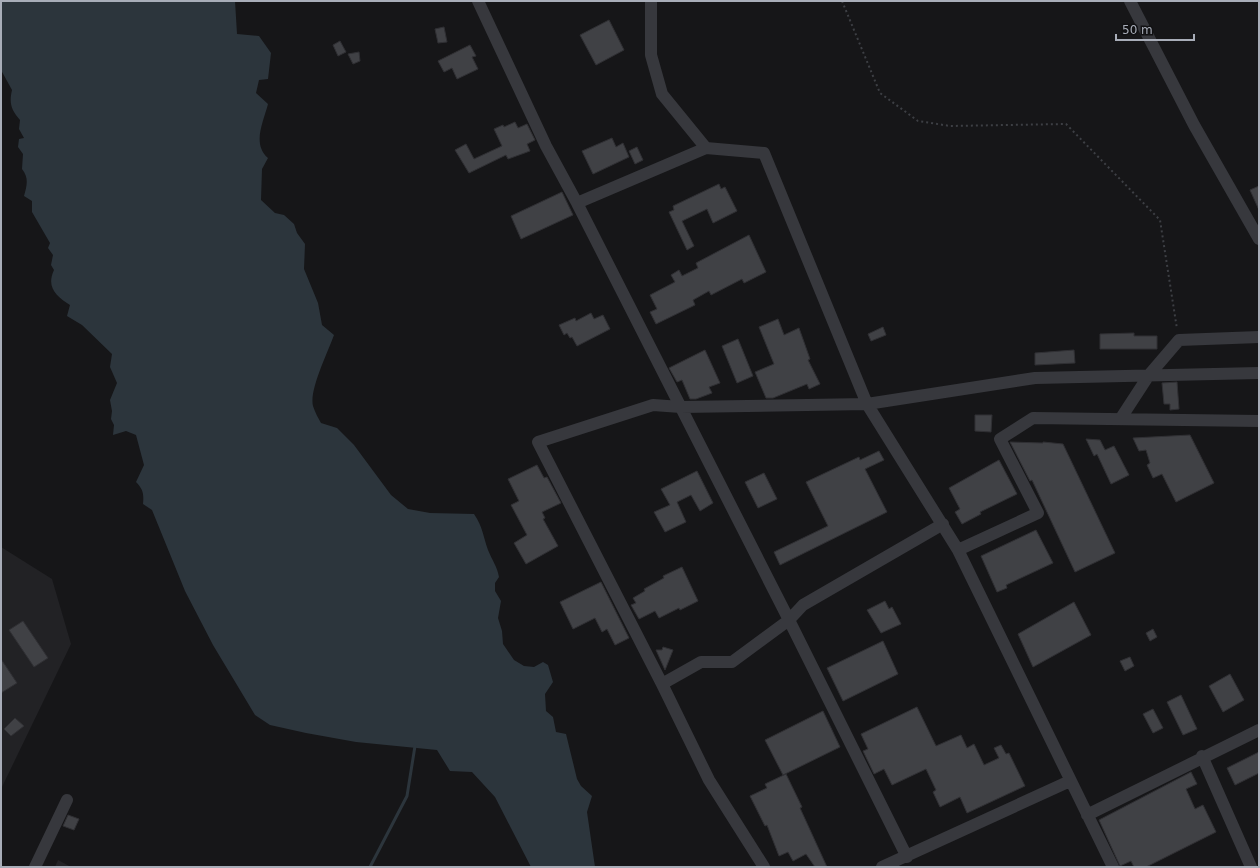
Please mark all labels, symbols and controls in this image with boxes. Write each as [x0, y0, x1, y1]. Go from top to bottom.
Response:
scale bar [1116, 16, 1194, 42]
text: 50 m [1122, 23, 1153, 37]

